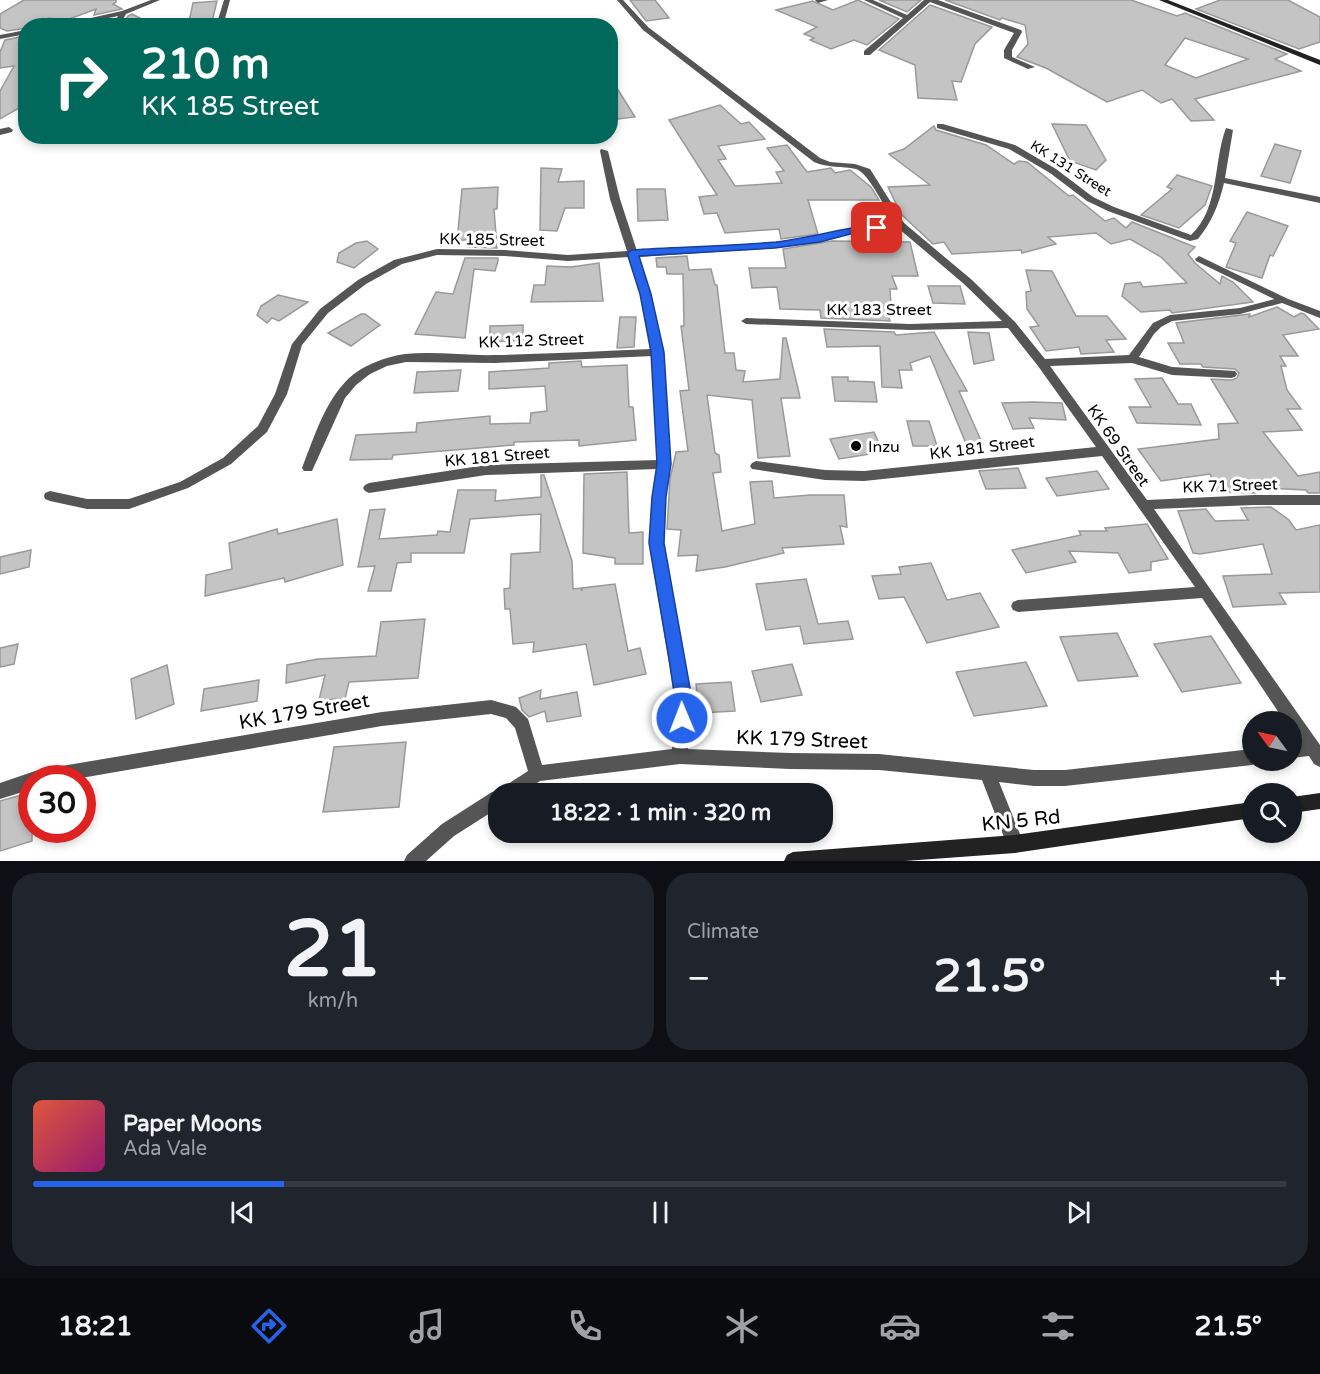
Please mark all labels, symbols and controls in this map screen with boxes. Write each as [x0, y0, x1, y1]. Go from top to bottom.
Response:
text: 210 m [141, 39, 270, 90]
icon: right [42, 42, 120, 120]
text: KK 185 Street [141, 90, 319, 123]
street label: KK 131 Street [1027, 137, 1115, 200]
pin [851, 202, 902, 253]
icon: arrive [860, 211, 893, 244]
street label: KK 185 Street [439, 229, 545, 251]
street label: KK 183 Street [826, 300, 932, 320]
street label: KK 112 Street [478, 329, 584, 353]
street label: KK 69 Street [1083, 401, 1154, 490]
street label: KK 181 Street [928, 432, 1036, 464]
place label: Inzu [868, 437, 900, 457]
marker: Inzu [849, 439, 863, 453]
street label: KK 181 Street [444, 442, 551, 472]
street label: KK 71 Street [1182, 474, 1278, 498]
position arrow [650, 686, 714, 750]
street label: KK 179 Street [237, 689, 372, 735]
north arrow [1242, 711, 1302, 771]
map controls [1242, 711, 1302, 843]
street label: KK 179 Street [736, 726, 869, 754]
speed limit sign: 30 [18, 765, 96, 843]
button: search [1242, 783, 1302, 843]
text: 18:22 · 1 min · 320 m [550, 800, 771, 826]
street label: KN 5 Rd [980, 805, 1062, 837]
text: 21 [284, 903, 382, 997]
text: Climate [687, 920, 759, 944]
text: 21.5° [933, 950, 1046, 1004]
text: − [687, 959, 711, 998]
text: + [1268, 959, 1287, 998]
text: km/h [308, 989, 358, 1013]
text: Paper Moons [123, 1111, 262, 1137]
text: Ada Vale [123, 1137, 207, 1161]
icon: previous [226, 1196, 259, 1229]
icon: pause [644, 1196, 677, 1229]
icon: next [1062, 1196, 1095, 1229]
icon: directions [248, 1305, 290, 1347]
icon: music [406, 1305, 448, 1347]
icon: phone [564, 1305, 606, 1347]
icon: climate [721, 1305, 763, 1347]
icon: car [879, 1305, 921, 1347]
icon: filters [1037, 1305, 1079, 1347]
text: 18:21 [58, 1310, 133, 1343]
text: 21.5° [1195, 1310, 1262, 1343]

